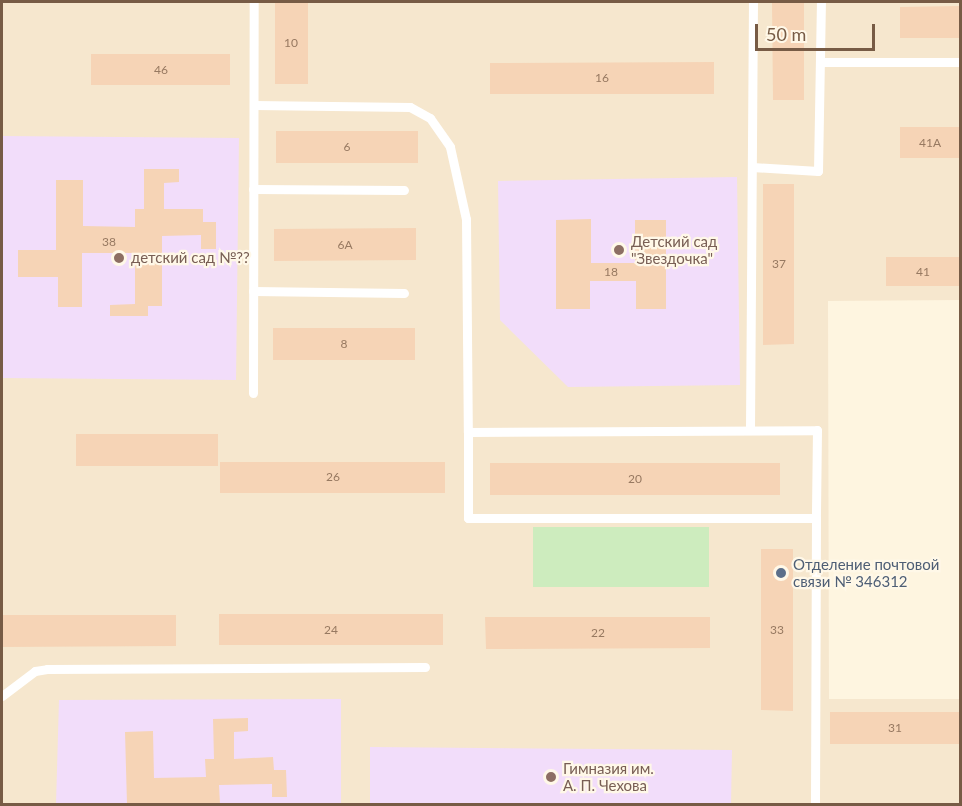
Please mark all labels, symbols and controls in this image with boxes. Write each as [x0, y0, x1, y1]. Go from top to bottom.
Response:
scale bar [758, 12, 878, 50]
text: 50 m [766, 23, 806, 45]
house number: 10 [284, 36, 298, 50]
house number: 46 [154, 63, 168, 77]
house number: 16 [595, 71, 609, 85]
house number: 41А [919, 136, 941, 150]
house number: 6 [344, 140, 350, 154]
place label: Детский сад "Звездочка" [631, 232, 717, 267]
house number: 38 [102, 235, 116, 249]
house number: 6А [337, 238, 353, 252]
marker: Детский сад "Звездочка" [612, 243, 626, 257]
place label: детский сад №?? [131, 249, 250, 267]
marker: детский сад №?? [112, 251, 126, 265]
house number: 37 [772, 257, 786, 271]
house number: 18 [604, 265, 618, 279]
house number: 41 [916, 265, 930, 279]
house number: 8 [341, 337, 347, 351]
house number: 26 [326, 470, 340, 484]
house number: 20 [628, 472, 642, 486]
place label: Отделение почтовой связи № 346312 [793, 555, 939, 590]
marker: Отделение почтовой связи № 346312 [774, 566, 788, 580]
house number: 24 [324, 623, 338, 637]
house number: 33 [770, 623, 784, 637]
house number: 22 [591, 626, 605, 640]
house number: 31 [888, 721, 902, 735]
place label: Гимназия им. А. П. Чехова [563, 759, 654, 794]
marker: Гимназия им. А. П. Чехова [544, 770, 558, 784]

